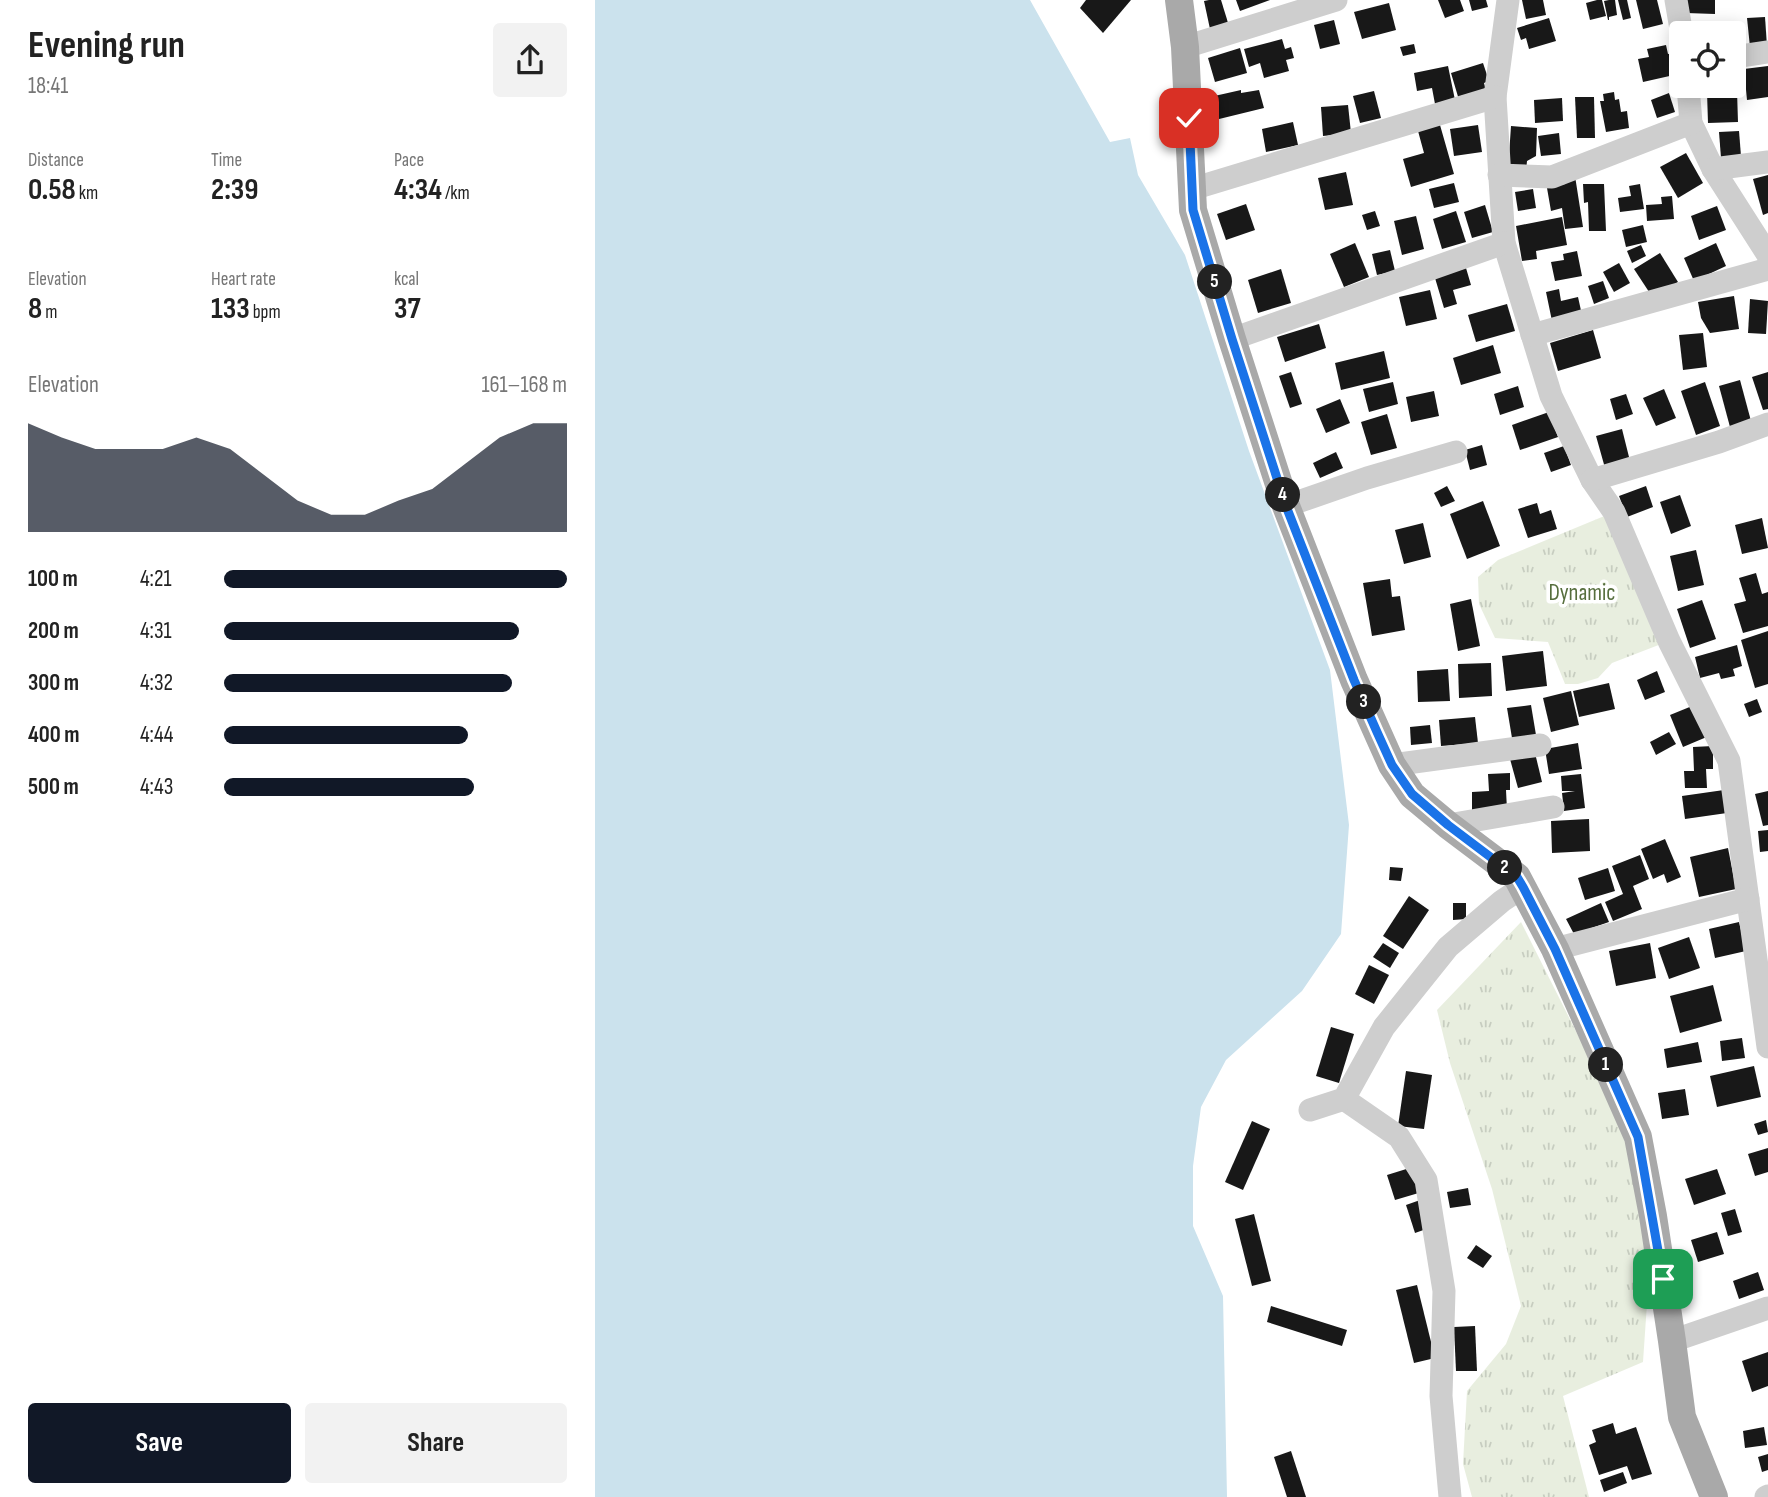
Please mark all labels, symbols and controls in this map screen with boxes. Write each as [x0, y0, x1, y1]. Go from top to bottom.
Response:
map controls [1669, 21, 1746, 98]
button: locate [1669, 21, 1746, 98]
text: Evening run [28, 23, 185, 68]
button: share [493, 23, 567, 97]
text: 18:41 [28, 72, 68, 100]
pin [1159, 88, 1219, 148]
icon: check [1170, 99, 1208, 137]
text: Distance [28, 149, 84, 172]
text: Time [211, 149, 242, 172]
text: Pace [394, 149, 424, 172]
text: 0.58 [28, 172, 76, 208]
text: 2:39 [211, 172, 259, 208]
text: 4:34 [394, 172, 442, 208]
text: km [76, 182, 98, 205]
text: /km [442, 182, 470, 205]
pin: 5 [1197, 264, 1233, 300]
text: Elevation [28, 268, 87, 291]
text: Heart rate [211, 268, 276, 291]
text: kcal [394, 268, 419, 291]
text: 5 [1210, 270, 1219, 293]
text: 8 [28, 291, 42, 327]
text: 133 [211, 291, 250, 327]
text: 37 [394, 291, 421, 327]
text: m [42, 301, 57, 324]
text: bpm [250, 301, 281, 324]
text: Elevation [28, 371, 99, 399]
text: 161–168 m [481, 371, 567, 399]
pin: 4 [1265, 477, 1301, 512]
text: 4 [1278, 483, 1287, 506]
text: 100 m [28, 565, 78, 593]
text: 4:21 [140, 565, 172, 593]
park label: Dynamic [1548, 579, 1616, 607]
text: 200 m [28, 617, 79, 645]
text: 4:31 [140, 617, 172, 645]
text: 300 m [28, 669, 79, 697]
text: 4:32 [140, 669, 173, 697]
pin: 3 [1347, 684, 1381, 720]
text: 3 [1359, 690, 1368, 713]
text: 400 m [28, 721, 79, 749]
text: 4:44 [140, 721, 173, 749]
text: 500 m [28, 773, 79, 801]
text: 4:43 [140, 773, 173, 801]
pin: 2 [1487, 850, 1523, 886]
text: 2 [1500, 856, 1509, 879]
pin: 1 [1588, 1048, 1623, 1082]
text: 1 [1602, 1053, 1609, 1076]
pin [1633, 1249, 1693, 1309]
icon: arrive [1644, 1260, 1682, 1298]
button: Save [28, 1403, 291, 1483]
button: Share [305, 1403, 567, 1483]

